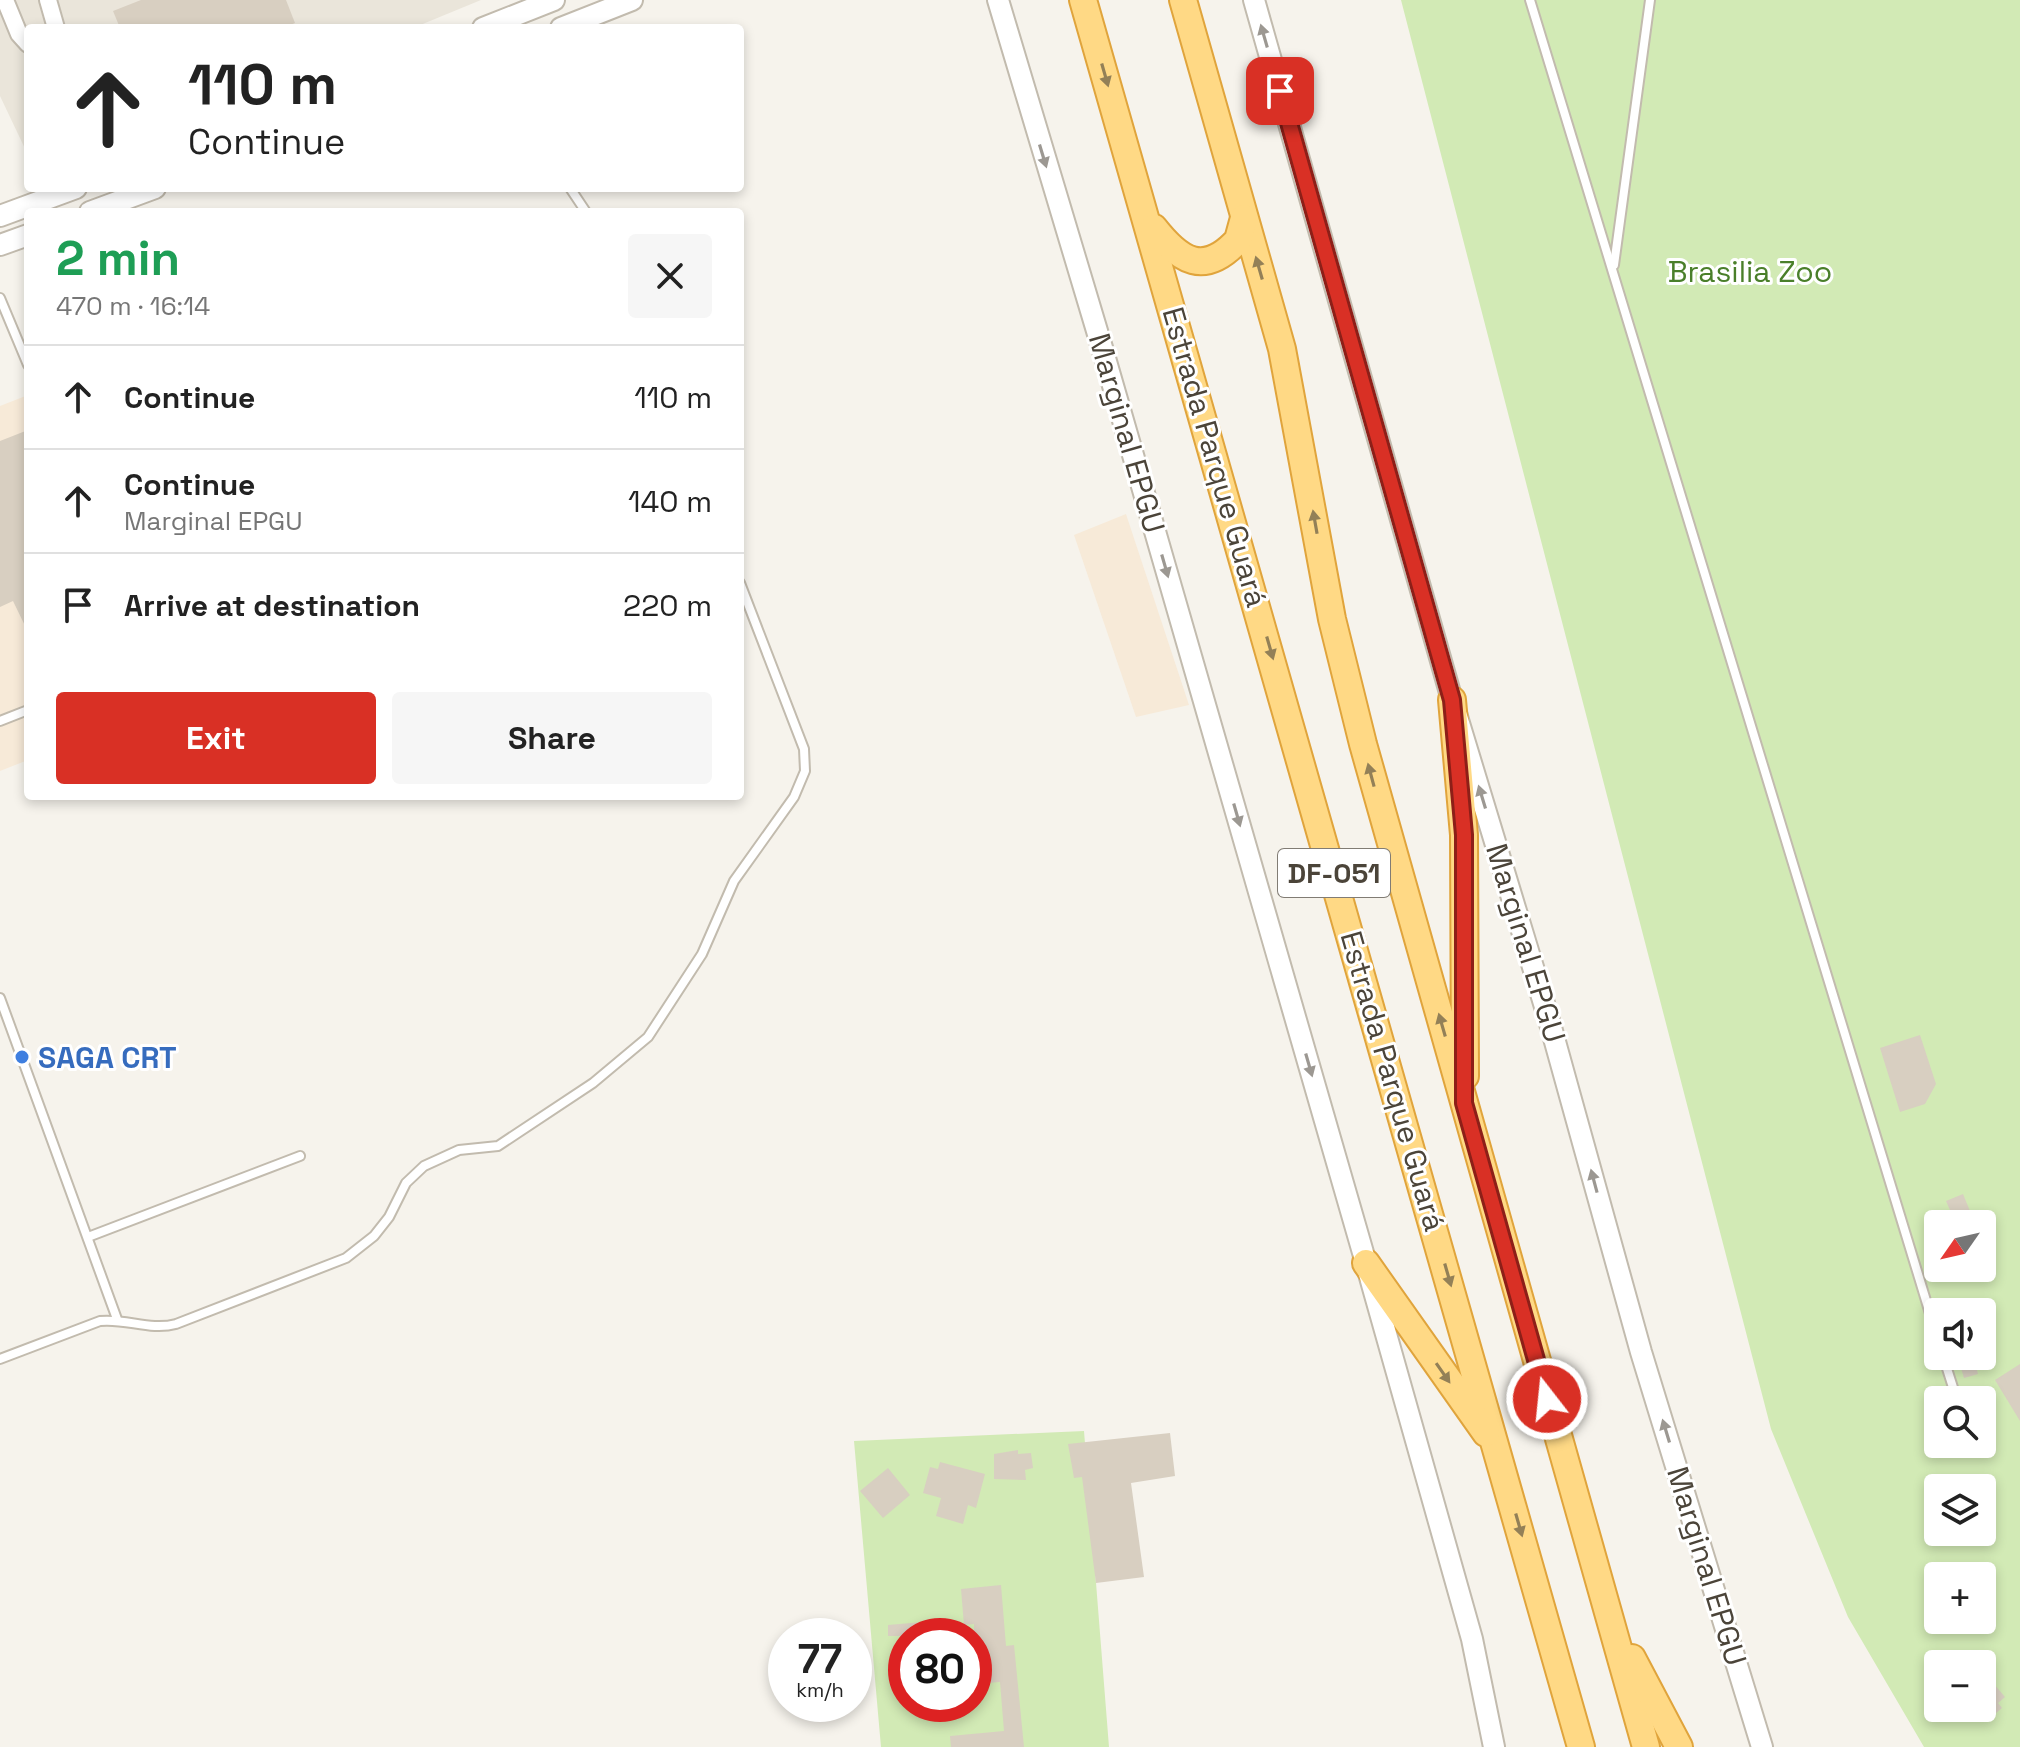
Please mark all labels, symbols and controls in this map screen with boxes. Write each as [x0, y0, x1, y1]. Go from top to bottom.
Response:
one-way arrow [1257, 24, 1270, 48]
text: 110 m [188, 49, 337, 120]
icon: ahead [56, 56, 160, 160]
pin [1246, 57, 1314, 125]
one-way arrow [1099, 63, 1112, 87]
icon: arrive [1258, 69, 1302, 113]
text: Continue [188, 119, 345, 165]
one-way arrow [1037, 144, 1050, 168]
text: 2 min [56, 228, 180, 289]
button: close [628, 234, 712, 318]
park label: Brasilia Zoo [1668, 252, 1832, 291]
one-way arrow [1252, 256, 1265, 280]
text: 470 m · 16:14 [56, 289, 210, 323]
street label: Estrada Parque Guará [1153, 302, 1277, 612]
street label: Marginal EPGU [1080, 329, 1174, 537]
icon: ahead [56, 375, 100, 419]
text: Continue [124, 378, 255, 417]
text: 110 m [634, 378, 712, 417]
text: Continue [124, 465, 255, 504]
icon: ahead [56, 479, 100, 523]
text: 140 m [628, 482, 712, 521]
text: Marginal EPGU [124, 504, 303, 538]
one-way arrow [1308, 509, 1320, 534]
one-way arrow [1159, 554, 1172, 578]
icon: arrive [56, 583, 100, 627]
text: Arrive at destination [124, 586, 420, 625]
text: 220 m [623, 586, 712, 625]
one-way arrow [1264, 636, 1277, 660]
button: Exit [56, 692, 376, 784]
button: Share [392, 692, 712, 784]
one-way arrow [1364, 763, 1377, 787]
one-way arrow [1475, 785, 1488, 809]
one-way arrow [1231, 804, 1244, 828]
street label: Marginal EPGU [1477, 839, 1575, 1047]
road number: DF-051 [1278, 849, 1390, 897]
street label: Estrada Parque Guará [1331, 926, 1455, 1236]
one-way arrow [1435, 1013, 1448, 1037]
place label: SAGA CRT [38, 1038, 177, 1077]
marker: SAGA CRT [13, 1048, 31, 1066]
one-way arrow [1303, 1054, 1316, 1078]
one-way arrow [1587, 1169, 1600, 1193]
north arrow [1924, 1210, 1996, 1282]
map controls [1924, 1210, 1996, 1722]
one-way arrow [1442, 1263, 1455, 1287]
button: sound [1924, 1298, 1996, 1370]
position arrow [1505, 1357, 1589, 1441]
one-way arrow [1435, 1362, 1450, 1383]
button: search [1924, 1386, 1996, 1458]
one-way arrow [1659, 1419, 1672, 1443]
street label: Marginal EPGU [1658, 1462, 1756, 1670]
button: layers [1924, 1474, 1996, 1546]
one-way arrow [1513, 1513, 1526, 1537]
button: + [1924, 1562, 1996, 1634]
speed limit sign: 80 [888, 1618, 992, 1722]
text: 77 [798, 1634, 842, 1685]
button: − [1924, 1650, 1996, 1722]
text: km/h [796, 1677, 844, 1703]

